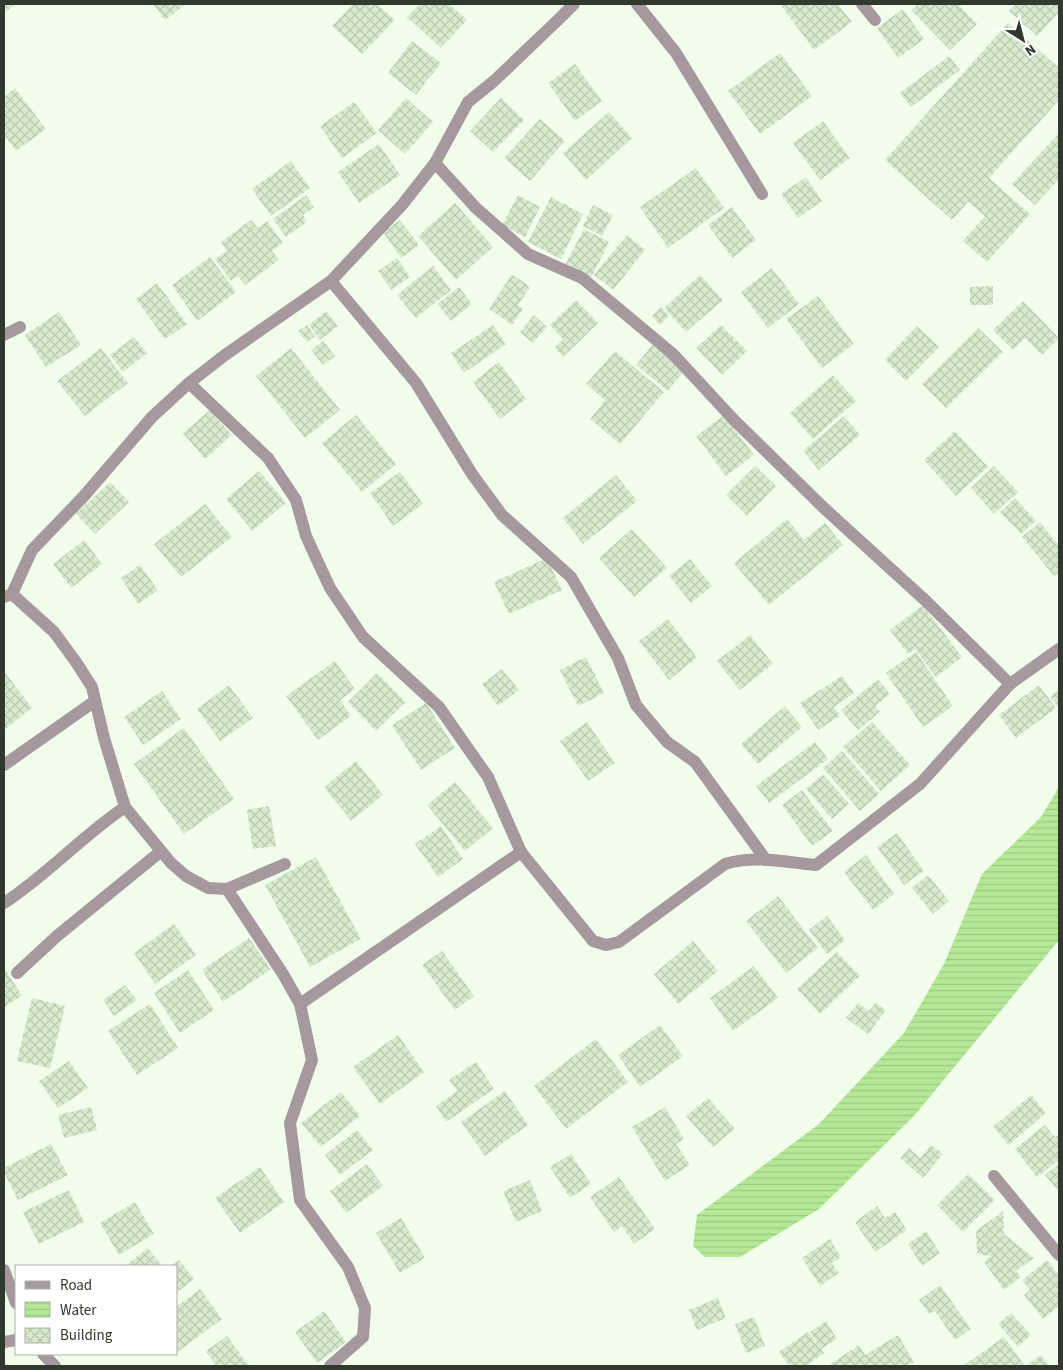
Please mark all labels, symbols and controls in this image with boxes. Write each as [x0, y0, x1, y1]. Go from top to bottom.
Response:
north arrow [998, 15, 1048, 65]
text: N [1020, 39, 1040, 61]
legend [15, 1265, 178, 1355]
text: Road [60, 1275, 92, 1296]
text: Water [60, 1300, 97, 1321]
text: Building [60, 1325, 113, 1346]

